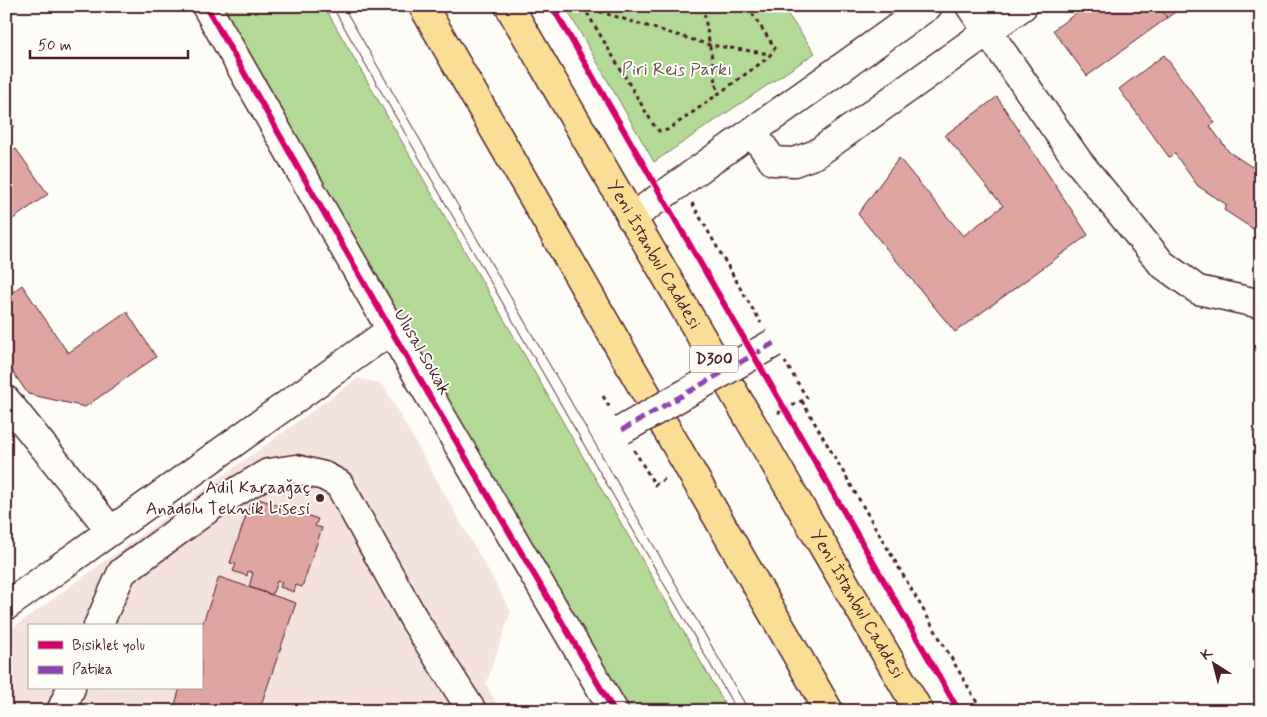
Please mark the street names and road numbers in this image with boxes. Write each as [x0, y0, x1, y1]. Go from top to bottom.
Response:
street label: Yeni İstanbul Caddesi [601, 176, 707, 334]
street label: Ulusal Sokak [388, 305, 456, 399]
road number: D300 [690, 346, 738, 372]
street label: Yeni İstanbul Caddesi [804, 525, 910, 683]

